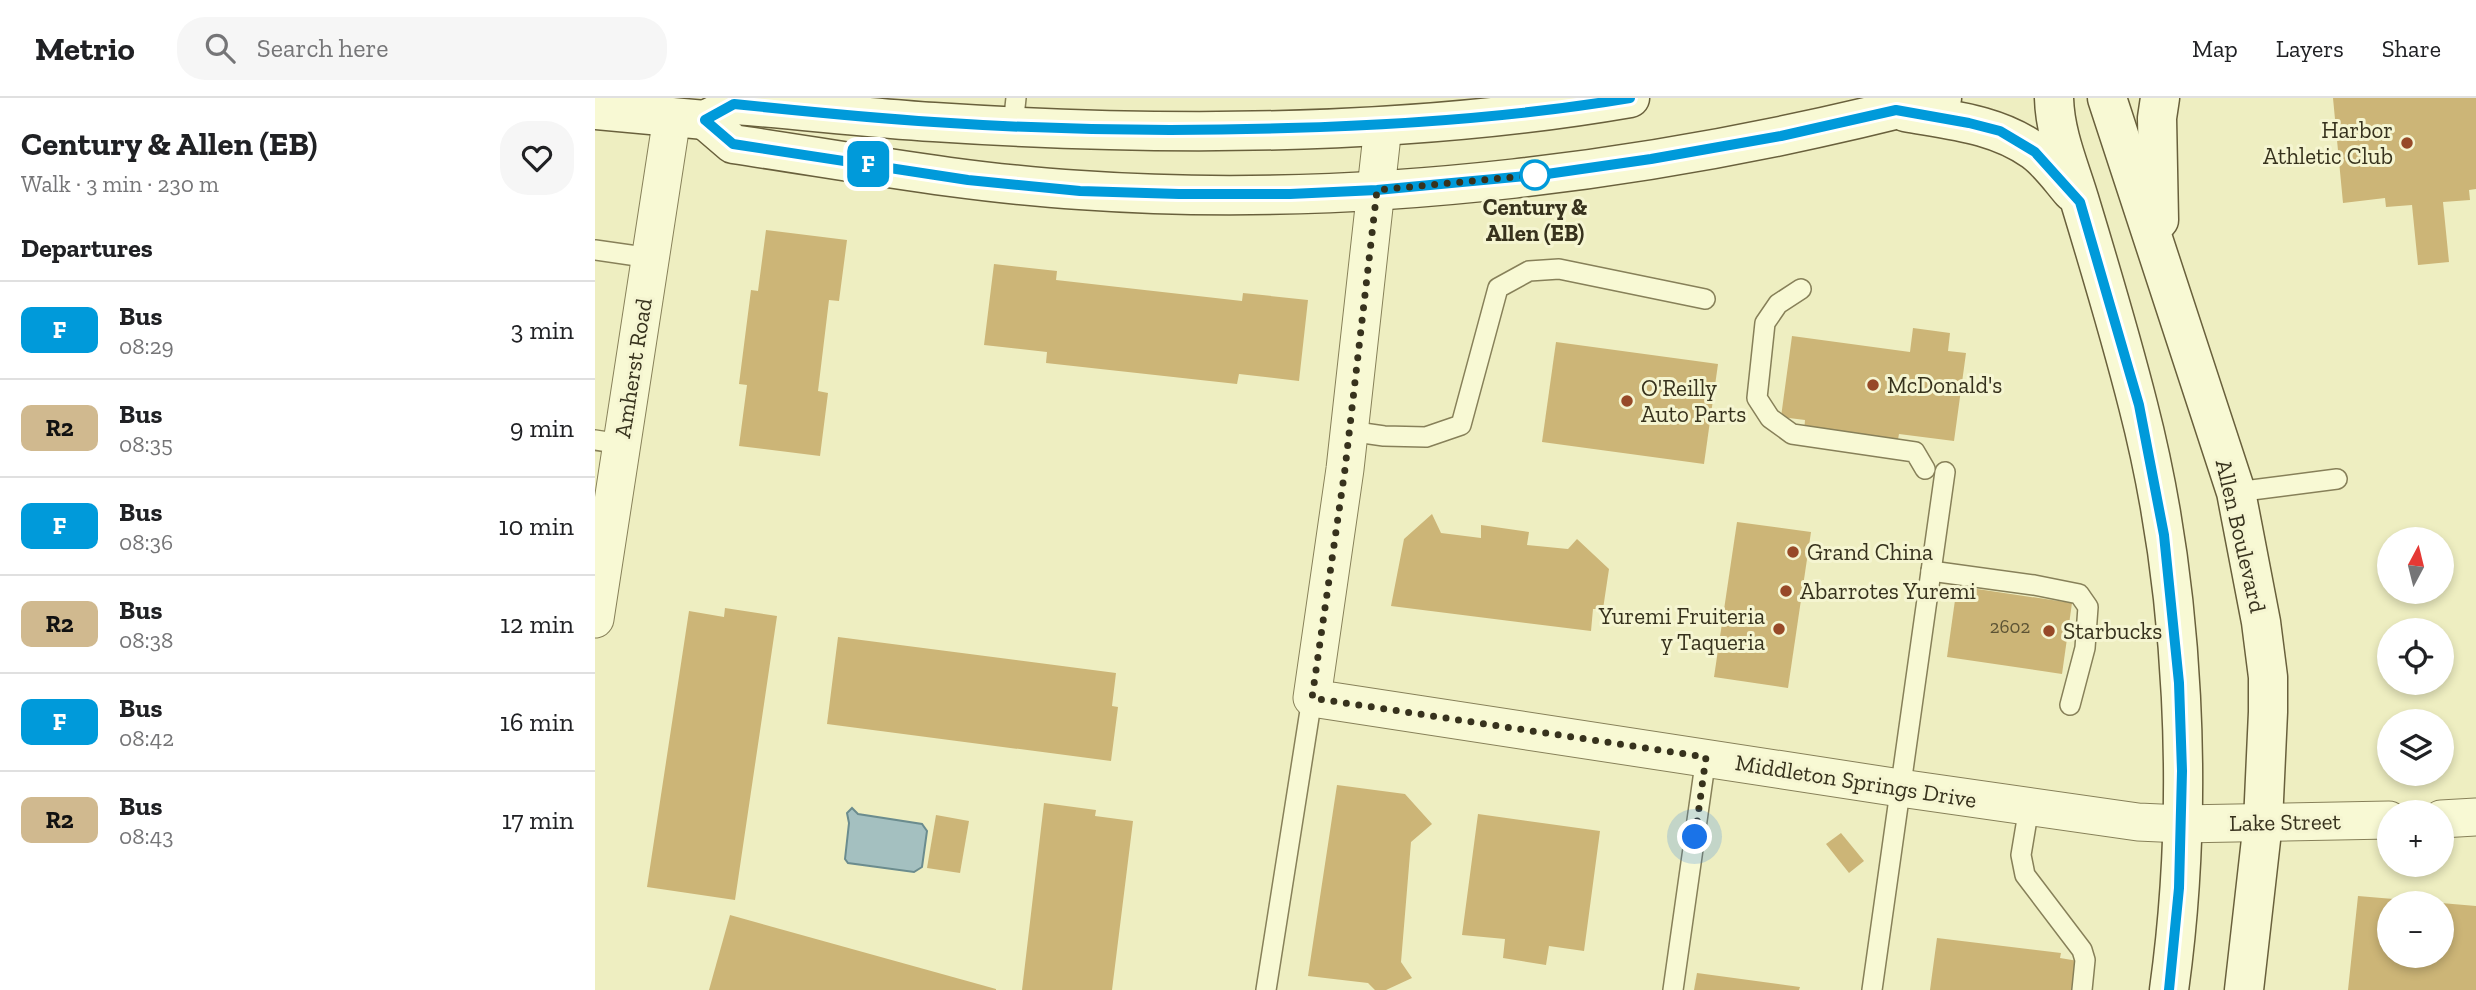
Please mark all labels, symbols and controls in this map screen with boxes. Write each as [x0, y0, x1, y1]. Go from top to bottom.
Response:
search box [177, 17, 667, 80]
text: Metrio [35, 29, 135, 68]
icon: search [201, 29, 239, 67]
text: Search here [257, 32, 389, 64]
text: Map [2192, 34, 2238, 63]
text: Layers [2276, 34, 2344, 63]
text: Share [2382, 34, 2441, 63]
place label: Harbor Athletic Club [2263, 116, 2393, 170]
button: heart [500, 121, 574, 195]
text: Century & Allen (EB) [21, 124, 317, 163]
marker: Harbor Athletic Club [2399, 135, 2415, 151]
line badge: F [845, 141, 891, 187]
text: F [861, 149, 875, 178]
marker: Century & Allen (EB) [1520, 160, 1550, 190]
text: Walk · 3 min · 230 m [21, 170, 219, 198]
place label: Century & Allen (EB) [1483, 193, 1587, 247]
text: Departures [21, 232, 153, 264]
street label: Amherst Road [608, 296, 658, 440]
text: Bus [119, 300, 162, 332]
text: 3 min [511, 314, 574, 346]
text: F [53, 315, 66, 344]
text: 08:29 [119, 332, 174, 360]
place label: McDonald's [1887, 371, 2002, 399]
place label: O'Reilly Auto Parts [1641, 374, 1746, 428]
marker: McDonald's [1865, 377, 1881, 393]
marker: O'Reilly Auto Parts [1619, 393, 1635, 409]
text: Bus [119, 398, 162, 430]
text: 9 min [510, 412, 574, 444]
text: R2 [45, 413, 74, 442]
text: 08:35 [119, 430, 173, 458]
street label: Allen Boulevard [2210, 457, 2272, 616]
text: Bus [119, 496, 162, 528]
text: 10 min [498, 510, 574, 542]
text: F [53, 511, 66, 540]
north arrow [2377, 527, 2453, 604]
map controls [2377, 527, 2454, 968]
text: 08:36 [119, 528, 173, 556]
place label: Grand China [1807, 538, 1933, 566]
marker: Grand China [1785, 544, 1801, 560]
place label: Abarrotes Yuremi [1800, 577, 1976, 605]
marker: Abarrotes Yuremi [1778, 583, 1794, 599]
text: Bus [119, 594, 162, 626]
place label: Yuremi Fruiteria y Taqueria [1598, 602, 1765, 656]
text: 12 min [500, 608, 574, 640]
text: R2 [45, 609, 74, 638]
house number: 2602 [1990, 615, 2030, 638]
place label: Starbucks [2063, 617, 2162, 645]
button: locate [2377, 618, 2454, 695]
marker: Yuremi Fruiteria y Taqueria [1771, 621, 1787, 637]
marker: Starbucks [2041, 623, 2057, 639]
text: 08:38 [119, 626, 173, 654]
text: Bus [119, 692, 162, 724]
text: 16 min [500, 706, 574, 738]
text: F [53, 707, 66, 736]
button: layers [2377, 709, 2454, 786]
text: 08:42 [119, 724, 174, 752]
street label: Middleton Springs Drive [1733, 748, 1979, 814]
text: Bus [119, 790, 162, 822]
button: + [2377, 800, 2454, 877]
text: 17 min [502, 804, 574, 836]
text: R2 [45, 805, 74, 834]
street label: Lake Street [2229, 807, 2342, 837]
your location [1677, 819, 1712, 854]
text: 08:43 [119, 822, 173, 850]
button: − [2377, 891, 2454, 968]

